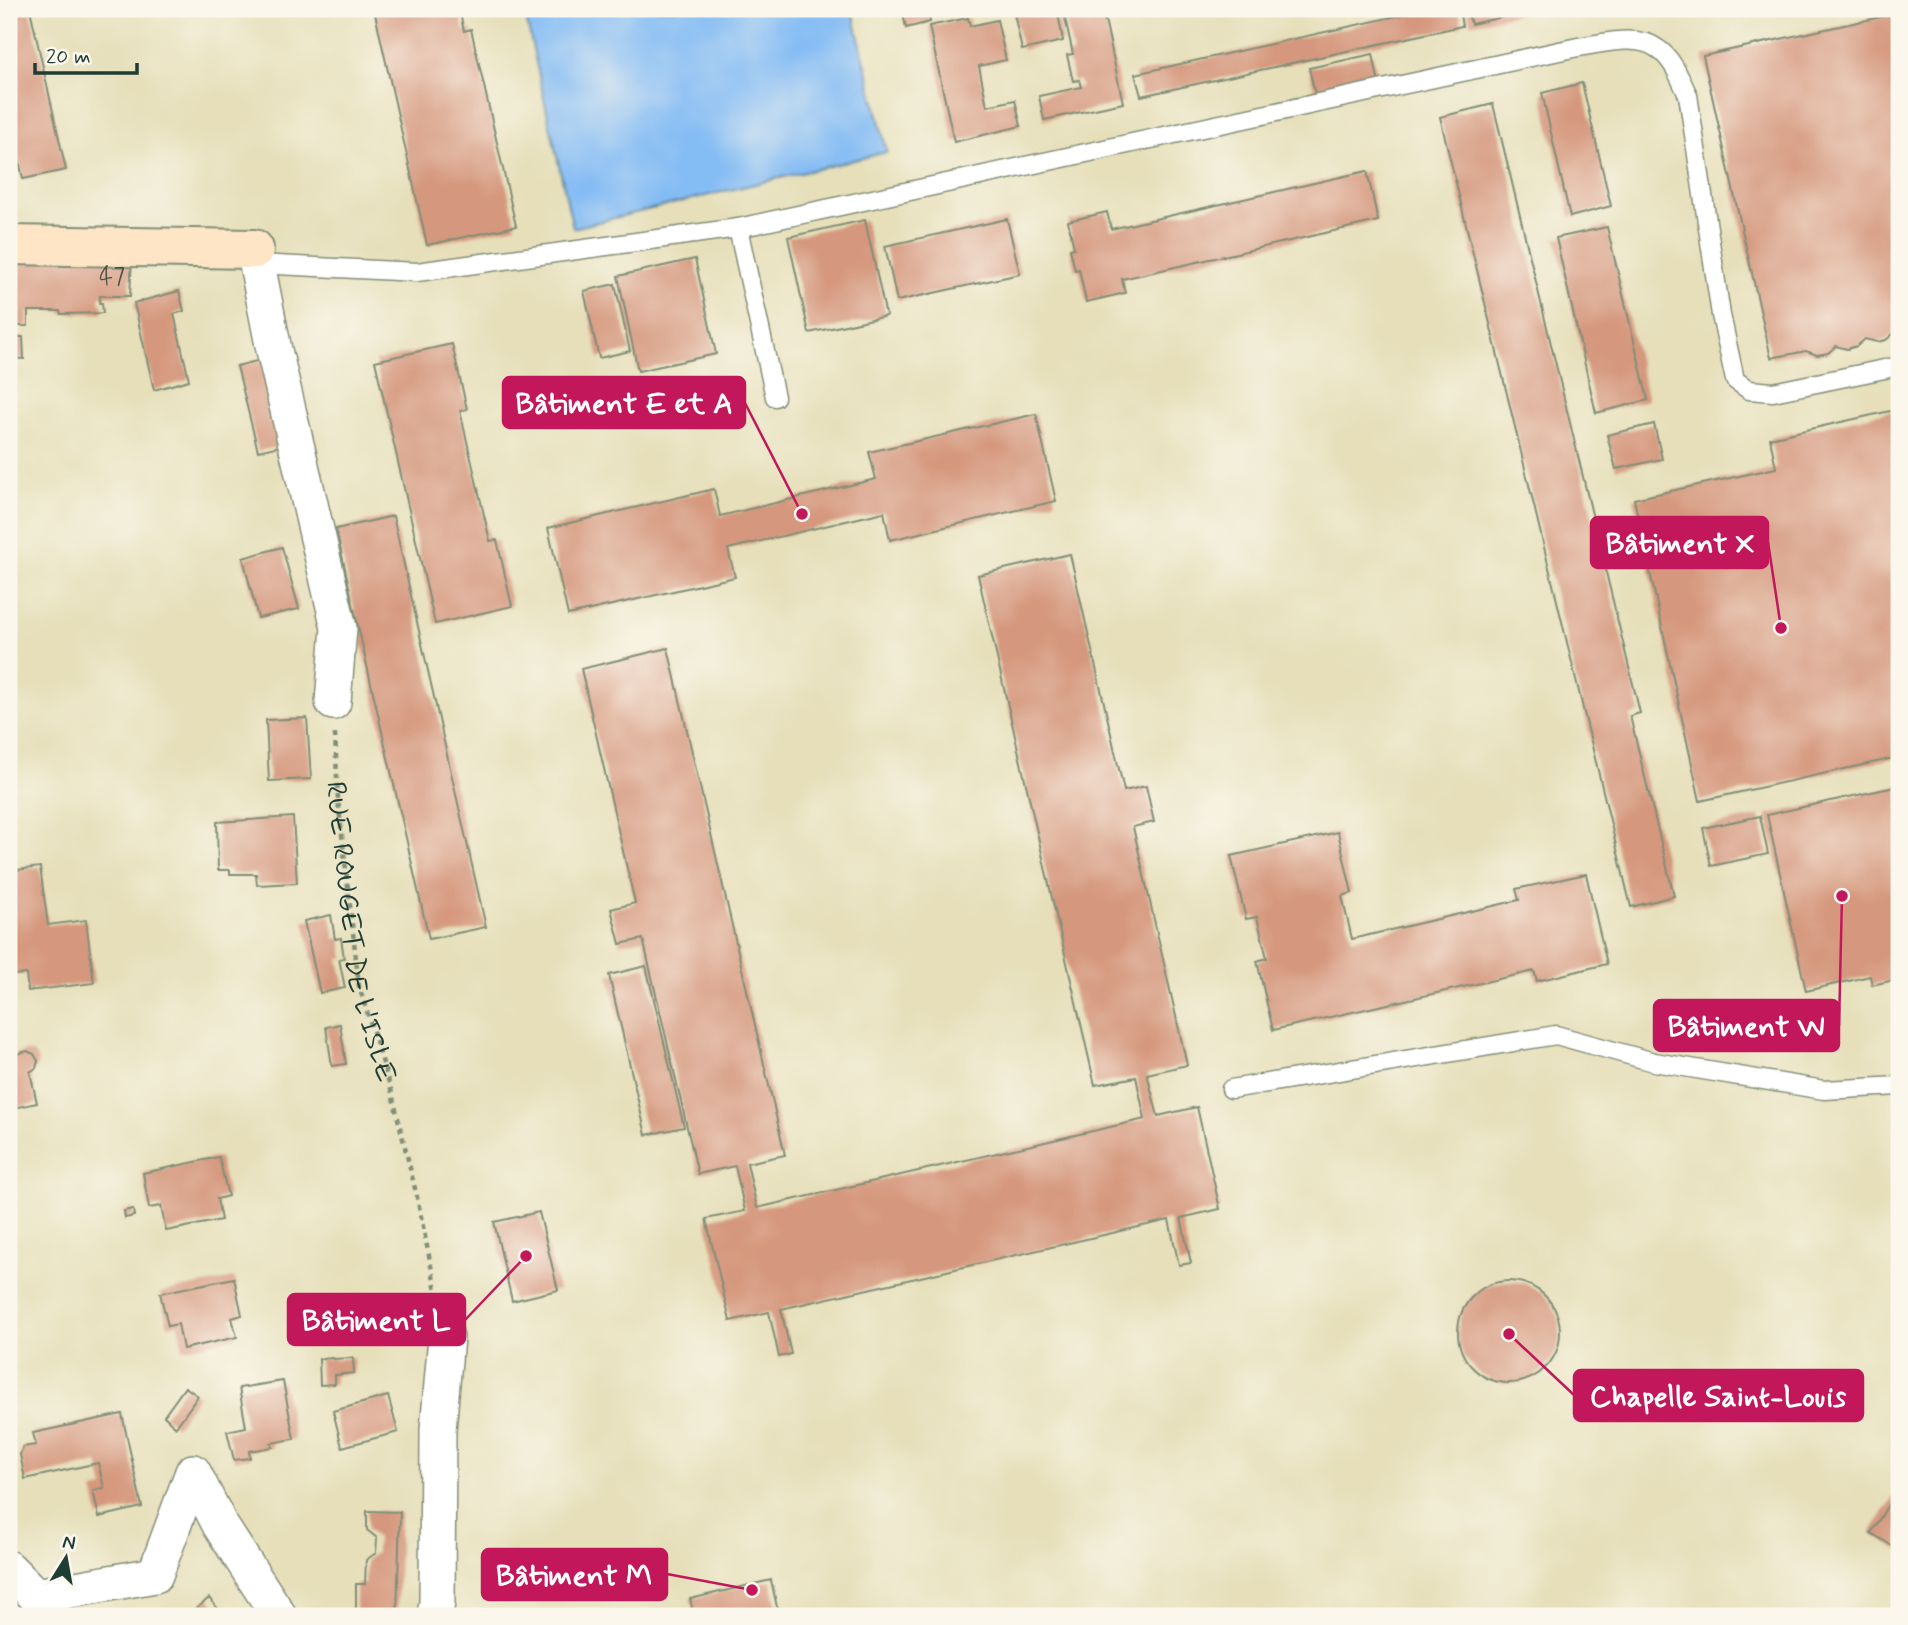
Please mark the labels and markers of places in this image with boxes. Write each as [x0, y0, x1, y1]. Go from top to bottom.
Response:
callout: Bâtiment E et A [503, 377, 745, 428]
callout: Bâtiment X [1591, 517, 1768, 568]
callout: Bâtiment W [1654, 1000, 1839, 1051]
callout: Bâtiment L [288, 1294, 465, 1345]
callout: Chapelle Saint-Louis [1574, 1370, 1863, 1421]
callout: Bâtiment M [482, 1549, 667, 1600]

